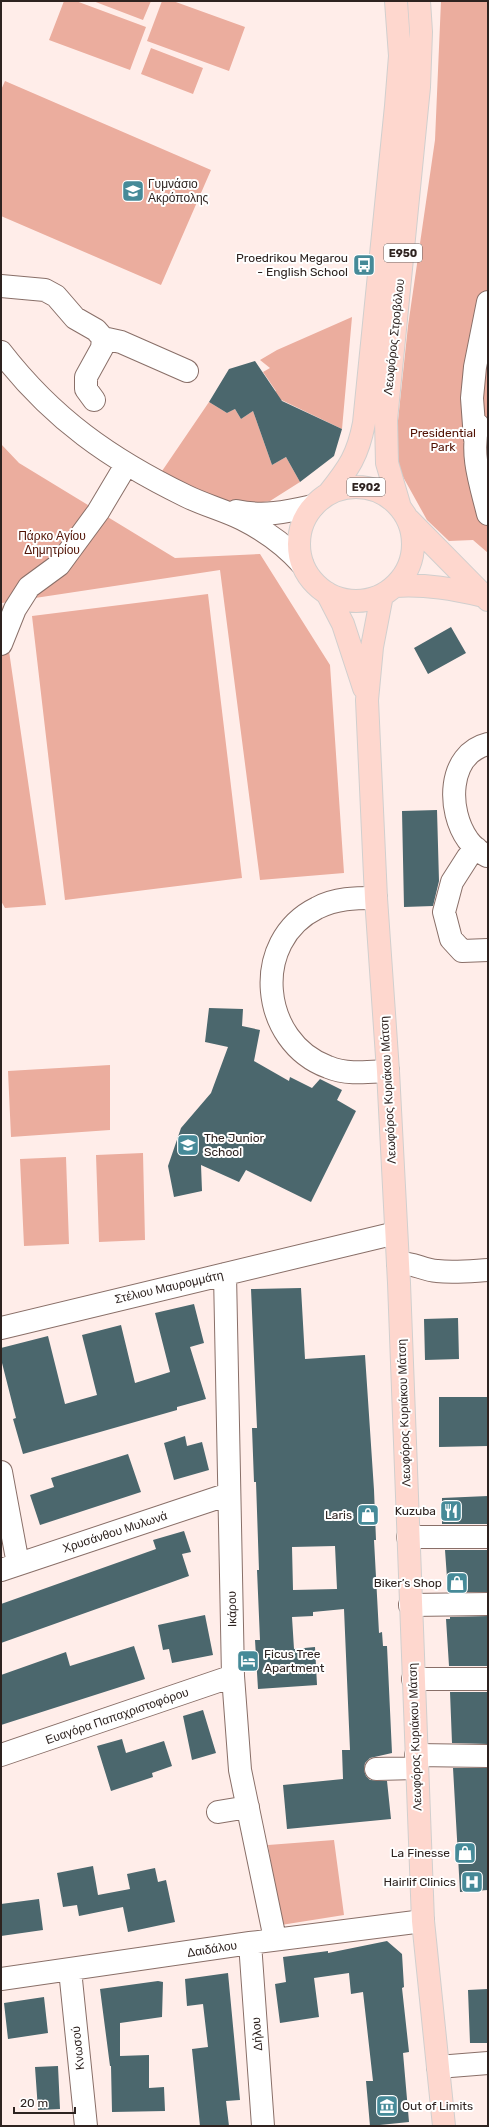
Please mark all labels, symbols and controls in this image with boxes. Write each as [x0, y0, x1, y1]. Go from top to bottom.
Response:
place label: Γυμνάσιο Ακρόπολης [148, 177, 209, 205]
school or university icon: Γυμνάσιο Ακρόπολης [120, 178, 146, 204]
road number: E950 [384, 244, 422, 262]
place label: Proedrikou Megarou - English School [236, 251, 348, 279]
bus stop icon: Proedrikou Megarou - English School [351, 252, 377, 278]
street label: Λεωφόρος Στροβόλου [381, 278, 407, 396]
park label: Presidential Park [410, 426, 476, 454]
road number: E902 [347, 478, 385, 496]
park label: Πάρκο Αγίου Δημητρίου [18, 529, 86, 557]
street label: Λεωφόρος Κυριάκου Μάτση [377, 1016, 399, 1164]
place label: The Junior School [204, 1131, 265, 1159]
school or university icon: The Junior School [175, 1132, 201, 1158]
street label: Στέλιου Μαυρομμάτη [113, 1268, 225, 1306]
street label: Λεωφόρος Κυριάκου Μάτση [394, 1339, 414, 1487]
restaurant icon: Kuzuba [438, 1498, 464, 1524]
shop icon: Laris [355, 1502, 381, 1528]
place label: Kuzuba [395, 1504, 436, 1518]
street label: Χρυσάνθου Μυλωνά [61, 1508, 169, 1556]
place label: Laris [325, 1508, 352, 1522]
shop icon: Biker’s Shop [444, 1570, 470, 1596]
place label: Biker’s Shop [374, 1576, 442, 1590]
street label: Ικάρου [225, 1591, 239, 1627]
place label: Ficus Tree Apartment [264, 1647, 325, 1675]
hotel icon: Ficus Tree Apartment [235, 1648, 261, 1674]
street label: Λεωφόρος Κυριάκου Μάτση [405, 1663, 425, 1811]
street label: Ευαγόρα Παπαχριστοφόρου [44, 1685, 190, 1747]
shop icon: La Finesse [452, 1840, 478, 1866]
place label: La Finesse [391, 1846, 450, 1860]
hospital icon: Hairlif Clinics [459, 1869, 485, 1895]
place label: Hairlif Clinics [383, 1875, 456, 1889]
street label: Δαιδάλου [186, 1938, 238, 1960]
street label: Δήλου [249, 2017, 265, 2051]
street label: Κνωσού [69, 2025, 87, 2071]
scale bar [14, 2089, 75, 2115]
museum icon: Out of Limits [374, 2093, 400, 2119]
text: 20 m [20, 2096, 48, 2110]
place label: Out of Limits [402, 2099, 473, 2113]

